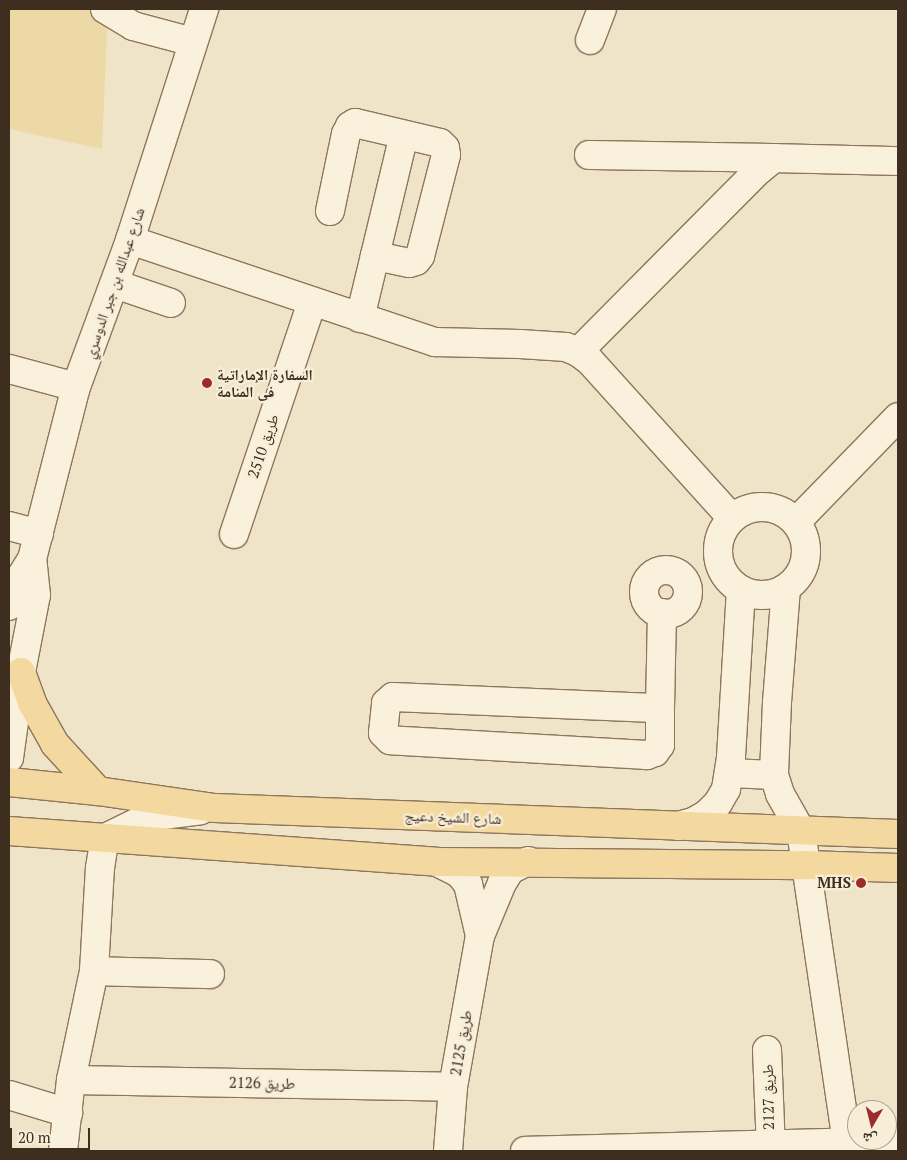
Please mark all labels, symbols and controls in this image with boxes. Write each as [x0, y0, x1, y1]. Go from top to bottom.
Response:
street label: شارع عبدالله بن جبر الدوسري [80, 205, 148, 361]
place label: السفارة الإماراتية فى المنامة [217, 365, 313, 400]
marker: السفارة الإماراتية فى المنامة [201, 377, 213, 389]
street label: طريق 2510 [244, 412, 282, 480]
street label: شارع الشيخ دعيج [404, 806, 502, 828]
place label: MHS [817, 874, 851, 892]
marker: MHS [855, 877, 867, 889]
street label: طريق 2125 [446, 1009, 476, 1077]
street label: طريق 2127 [758, 1064, 778, 1130]
street label: طريق 2126 [229, 1073, 295, 1093]
north arrow [847, 1100, 897, 1150]
scale bar [12, 1118, 92, 1150]
text: 20 m [18, 1127, 51, 1147]
text: ش [861, 1129, 879, 1150]

